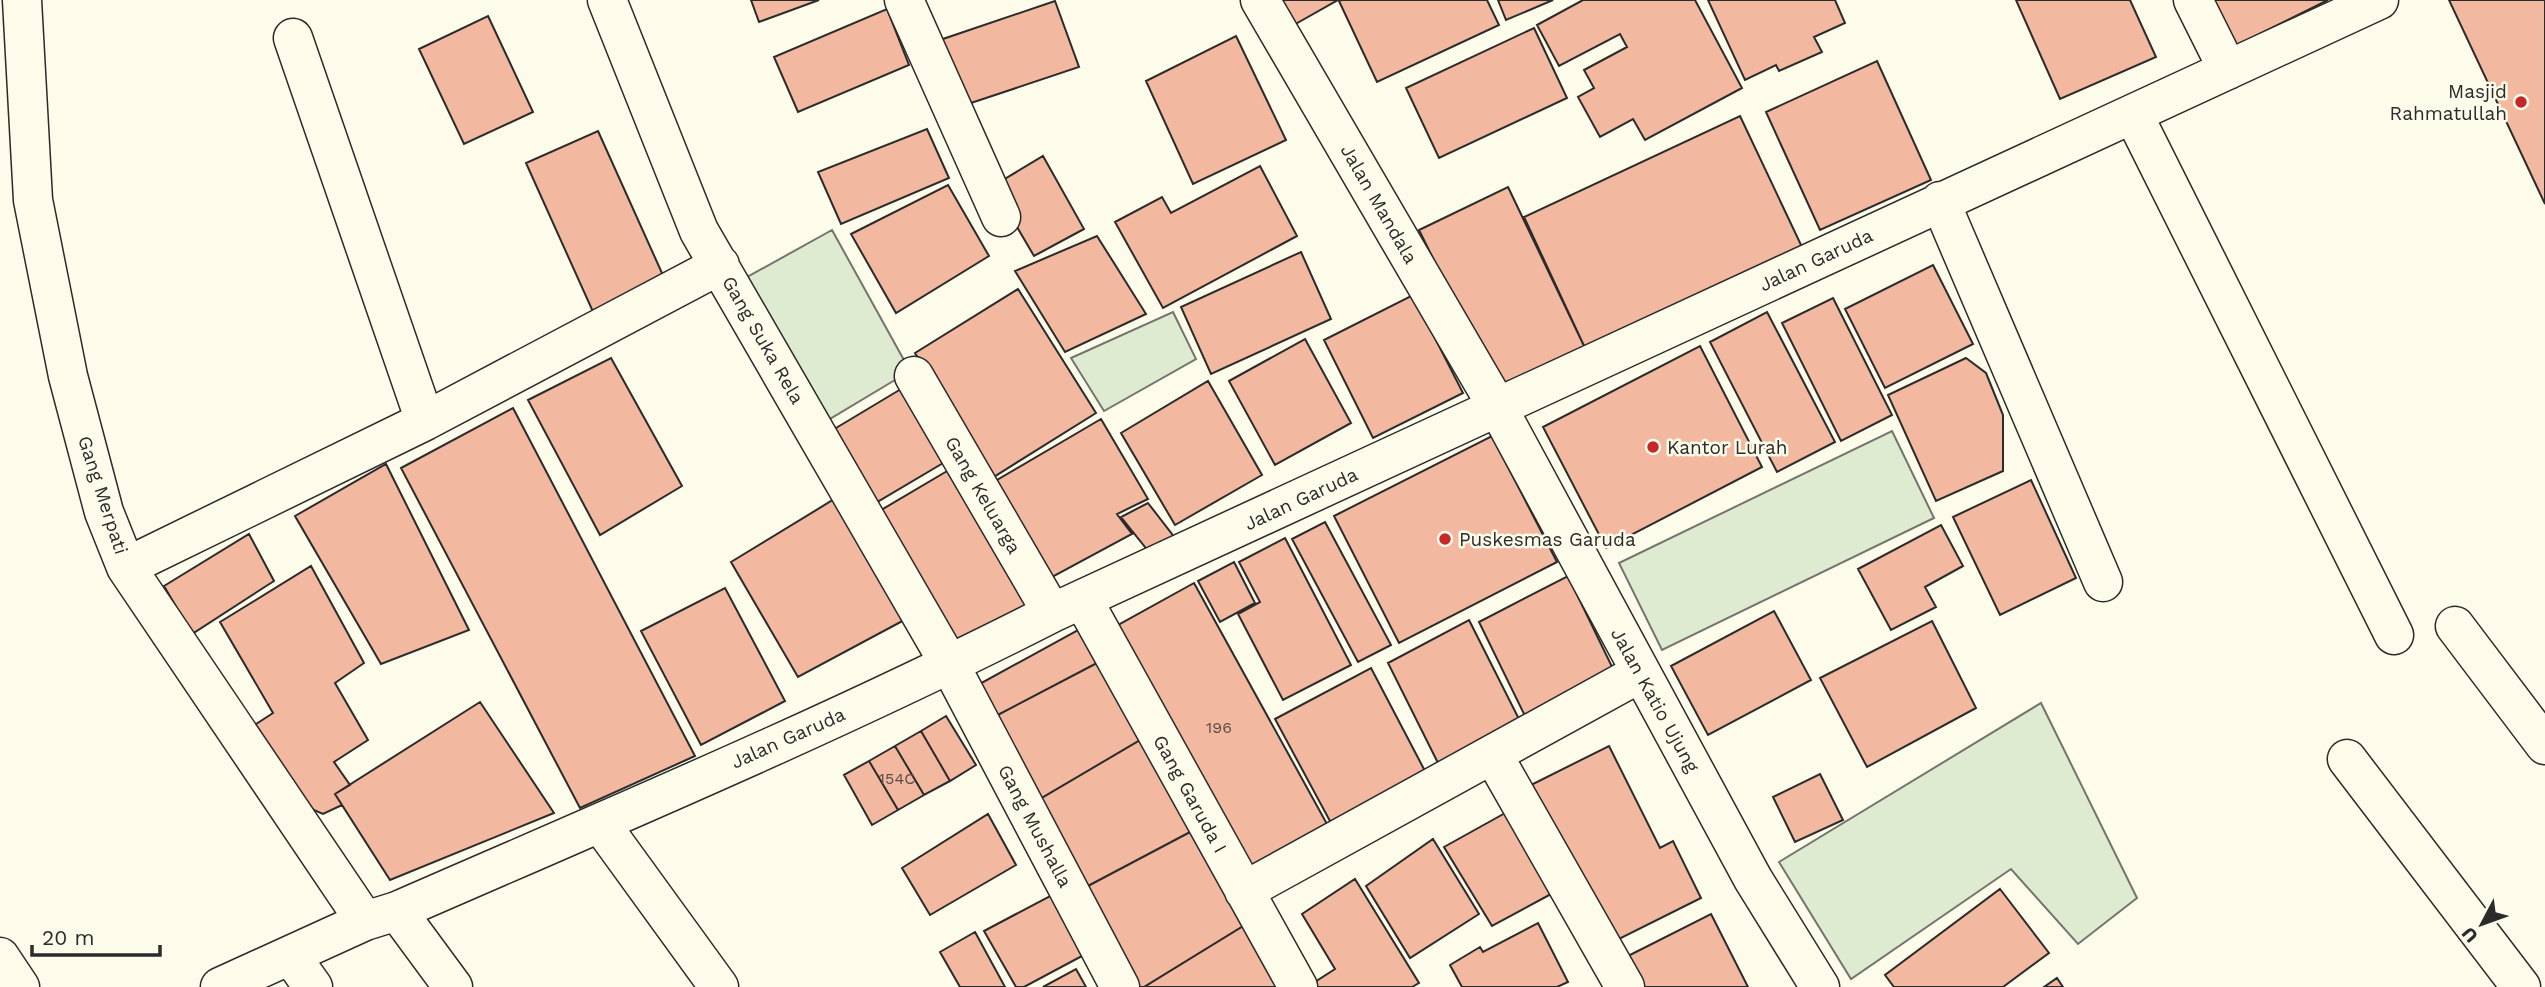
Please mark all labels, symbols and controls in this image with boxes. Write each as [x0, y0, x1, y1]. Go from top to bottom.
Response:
place label: Masjid Rahmatullah [2390, 80, 2507, 125]
marker: Masjid Rahmatullah [2513, 94, 2529, 110]
street label: Jalan Mandala [1336, 140, 1423, 268]
street label: Jalan Garuda [1756, 224, 1877, 296]
street label: Gang Suka Rela [717, 272, 809, 408]
street label: Gang Keluarga [940, 432, 1026, 558]
street label: Gang Merpati [73, 433, 133, 557]
place label: Kantor Lurah [1667, 436, 1788, 459]
marker: Kantor Lurah [1645, 439, 1661, 455]
street label: Jalan Garuda [1241, 463, 1362, 535]
place label: Puskesmas Garuda [1459, 528, 1636, 551]
marker: Puskesmas Garuda [1437, 531, 1453, 547]
street label: Jalan Katio Ujung [1606, 624, 1705, 777]
street label: Jalan Garuda [727, 702, 849, 773]
house number: 196 [1206, 718, 1232, 737]
street label: Gang Garuda I [1148, 731, 1232, 857]
street label: Gang Mushalla [993, 761, 1077, 891]
house number: 154C [879, 769, 915, 788]
north arrow [2447, 889, 2517, 959]
scale bar [32, 914, 159, 958]
text: U [2456, 922, 2483, 947]
text: 20 m [42, 925, 94, 950]

